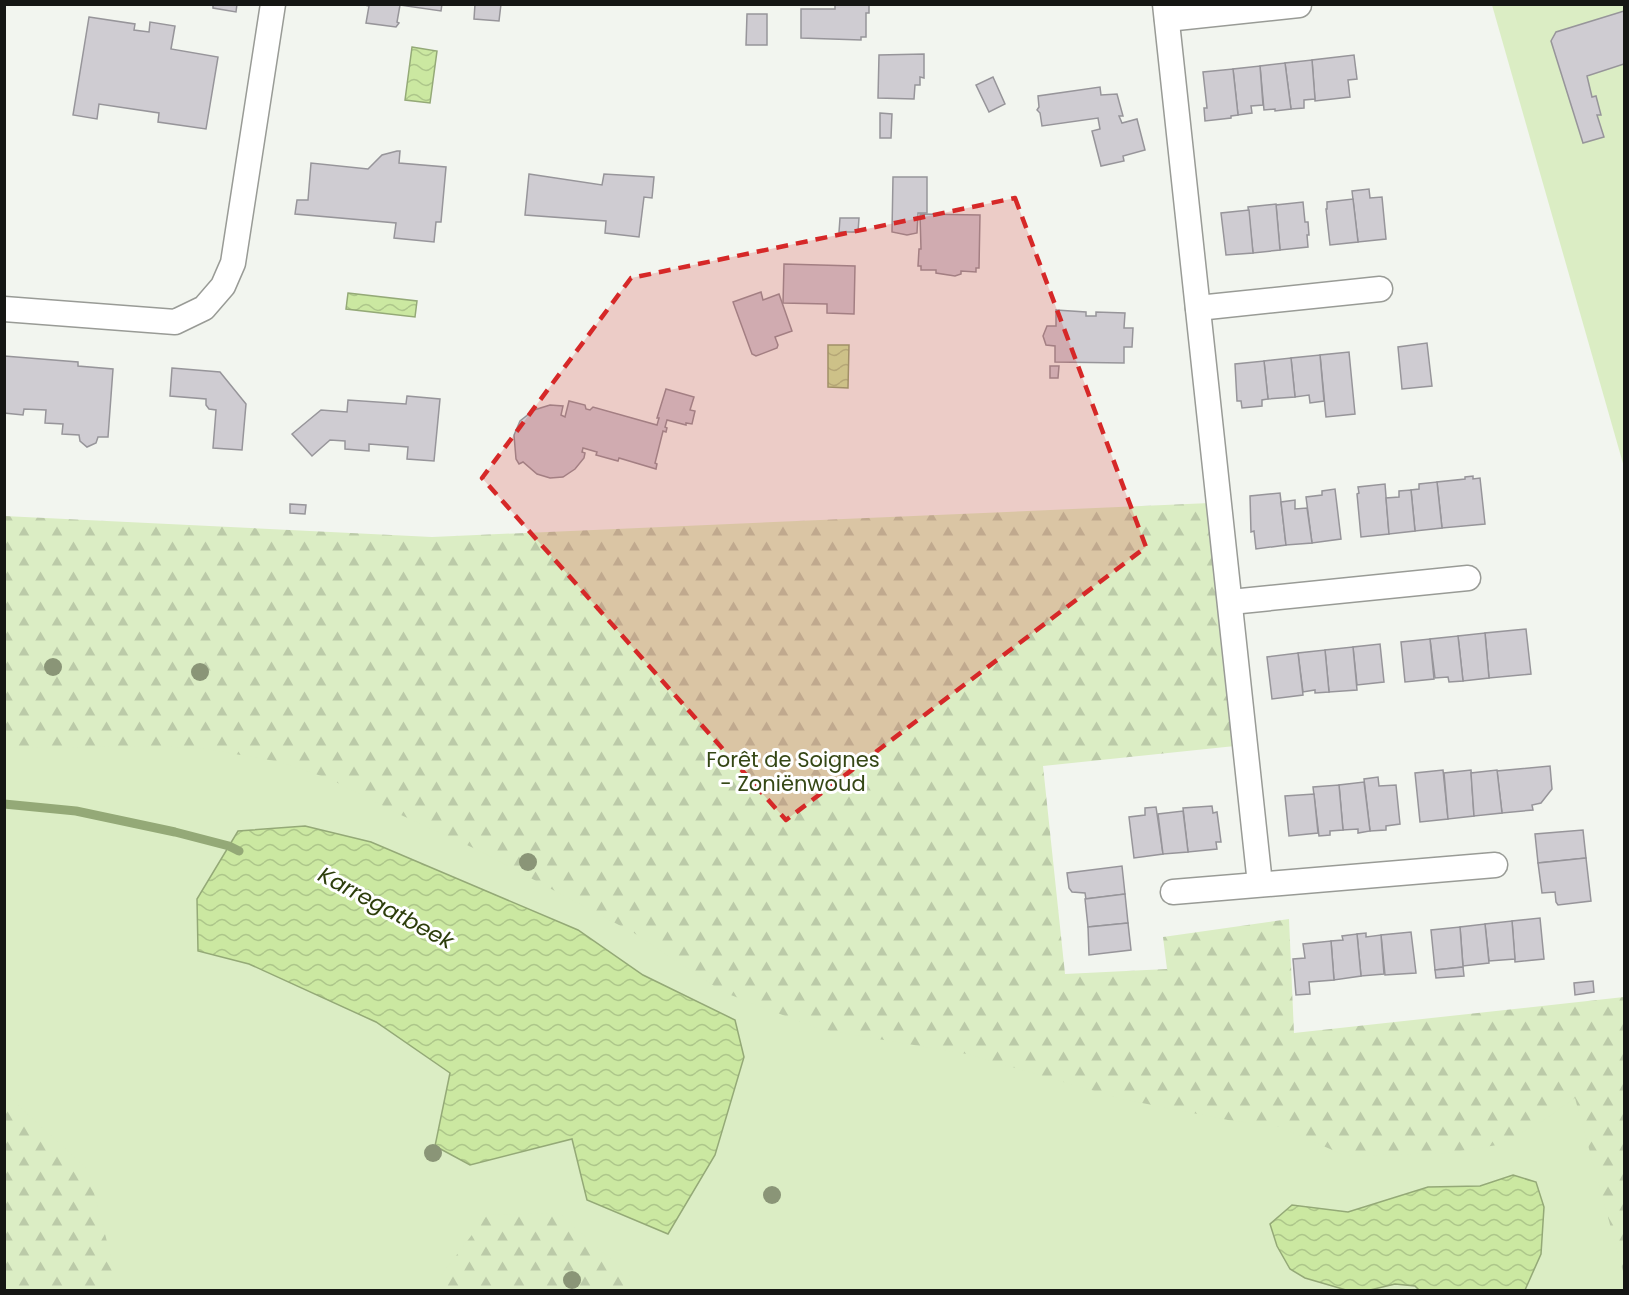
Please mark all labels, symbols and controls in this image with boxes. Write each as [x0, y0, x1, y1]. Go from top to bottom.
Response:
park label: Forêt de Soignes - Zoniënwoud [706, 745, 880, 798]
water label: Karregatbeek [313, 859, 461, 958]

